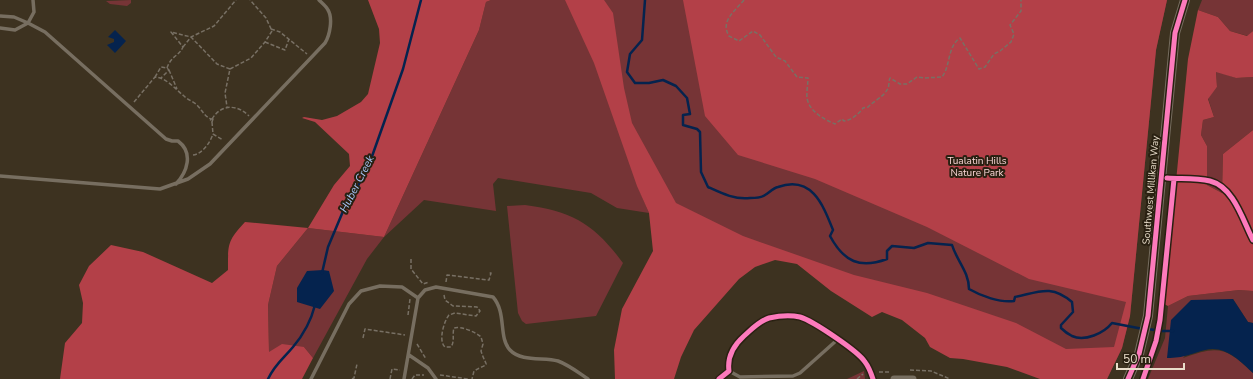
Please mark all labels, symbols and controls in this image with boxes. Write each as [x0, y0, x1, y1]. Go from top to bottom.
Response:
street label: Southwest Millikan Way [1139, 134, 1163, 245]
water label: Huber Creek [336, 153, 378, 215]
park label: Tualatin Hills Nature Park [947, 154, 1007, 180]
scale bar [1117, 345, 1184, 371]
text: 50 m [1123, 351, 1151, 367]

